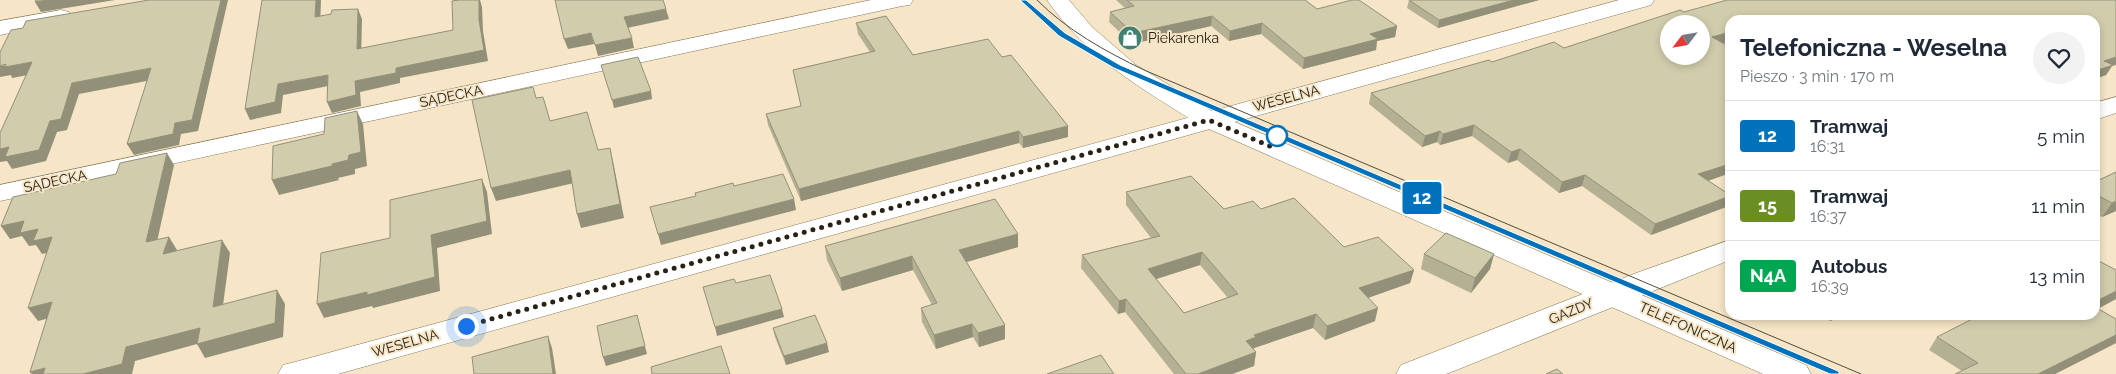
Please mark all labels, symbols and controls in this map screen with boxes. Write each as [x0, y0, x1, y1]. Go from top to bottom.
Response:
north arrow [1660, 15, 1710, 65]
map controls [1660, 15, 1710, 65]
shop icon: Piekarenka [1117, 25, 1143, 51]
place label: Piekarenka [1148, 30, 1219, 46]
button: heart [2033, 32, 2085, 84]
text: Telefoniczna - Weselna [1740, 33, 2007, 62]
text: Pieszo · 3 min · 170 m [1740, 67, 1894, 86]
street label: SĄDECKA [418, 81, 485, 110]
street label: WESELNA [1251, 81, 1322, 115]
text: Tramwaj [1810, 115, 1888, 137]
unlabelled marker [1266, 125, 1288, 147]
text: 12 [1758, 125, 1777, 146]
text: 5 min [2037, 125, 2085, 147]
text: 16:31 [1810, 137, 1845, 156]
street label: SĄDECKA [22, 166, 89, 195]
line badge: 12 [1400, 182, 1444, 214]
text: Tramwaj [1810, 185, 1888, 207]
text: 12 [1412, 187, 1432, 208]
text: 15 [1758, 195, 1777, 216]
text: 11 min [2031, 195, 2085, 217]
text: 16:37 [1810, 207, 1847, 226]
text: Autobus [1811, 255, 1887, 277]
text: N4A [1750, 265, 1786, 286]
text: 13 min [2029, 265, 2085, 287]
text: 16:39 [1811, 277, 1849, 296]
street label: GAZDY [1546, 295, 1596, 327]
street label: TELEFONICZNA [1637, 298, 1740, 356]
your location [454, 314, 479, 339]
street label: WESELNA [370, 326, 441, 360]

